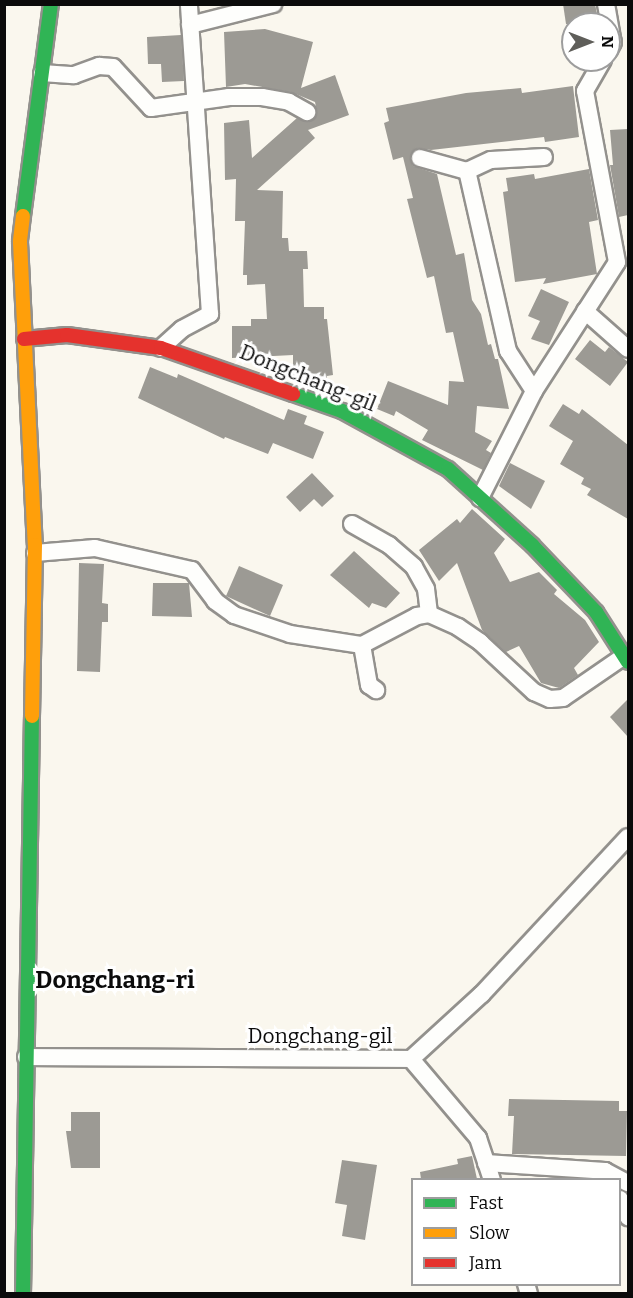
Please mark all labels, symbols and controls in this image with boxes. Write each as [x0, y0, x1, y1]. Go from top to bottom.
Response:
north arrow [561, 12, 621, 72]
text: N [598, 36, 617, 48]
street label: Dongchang-gil [236, 339, 380, 417]
district label: Dongchang-ri [35, 967, 195, 995]
street label: Dongchang-gil [247, 1023, 393, 1049]
legend [411, 1178, 621, 1286]
text: Fast [469, 1192, 504, 1214]
text: Slow [469, 1222, 509, 1244]
text: Jam [469, 1252, 502, 1274]

